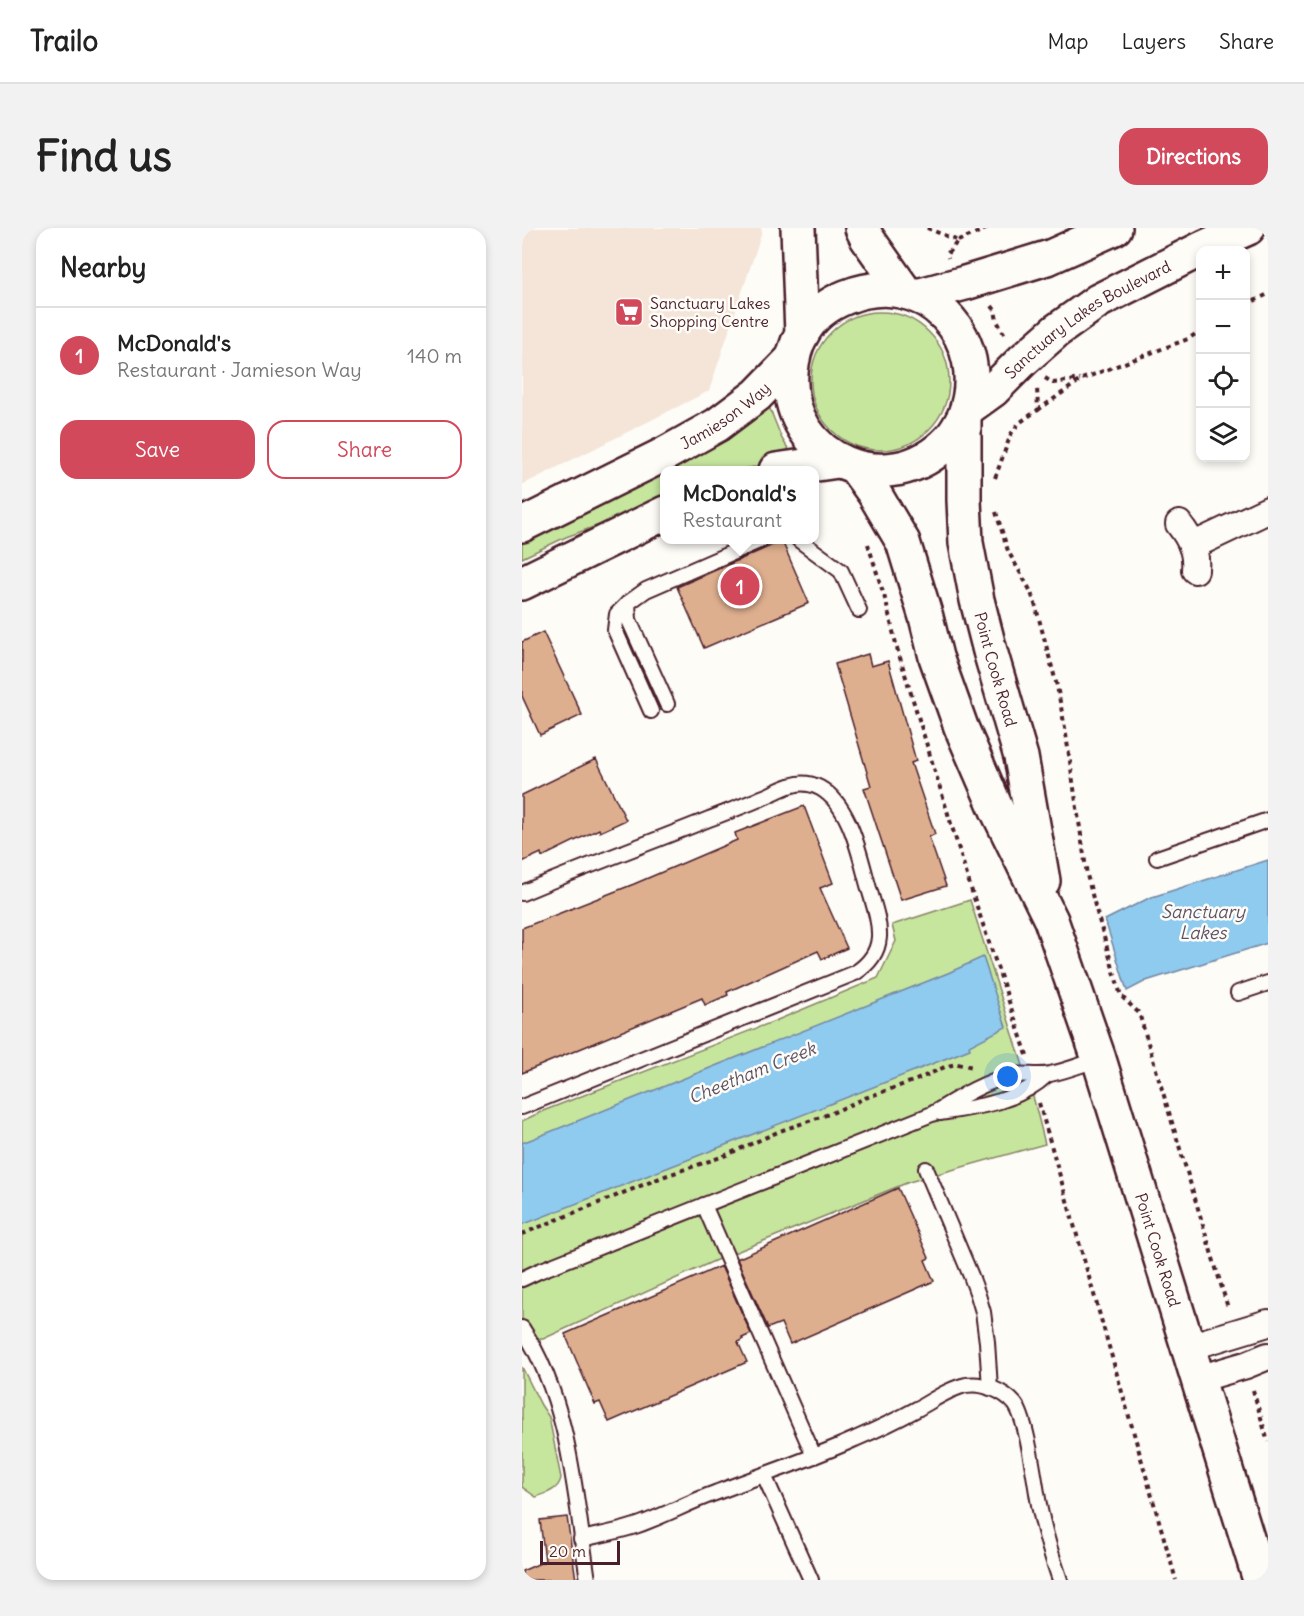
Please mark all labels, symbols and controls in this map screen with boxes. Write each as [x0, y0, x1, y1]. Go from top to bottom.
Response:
text: Trailo [30, 23, 98, 59]
text: Map [1048, 28, 1088, 55]
text: Layers [1121, 28, 1186, 55]
text: Share [1219, 28, 1274, 55]
button: Directions [1119, 128, 1268, 185]
text: Find us [36, 130, 172, 182]
map controls [1196, 246, 1250, 462]
button: + [1196, 246, 1250, 300]
text: Nearby [60, 251, 146, 284]
street label: Sanctuary Lakes Boulevard [1000, 256, 1174, 383]
place label: Sanctuary Lakes Shopping Centre [650, 293, 770, 331]
supermarket icon: Sanctuary Lakes Shopping Centre [613, 296, 645, 328]
button: − [1196, 300, 1250, 354]
text: McDonald's [117, 329, 231, 357]
text: 1 [76, 343, 83, 368]
text: 140 m [407, 343, 462, 368]
button: locate [1196, 354, 1250, 408]
text: Restaurant · Jamieson Way [117, 357, 362, 382]
street label: Jamieson Way [677, 378, 774, 454]
button: layers [1196, 408, 1250, 462]
button: Save [60, 420, 255, 479]
button: Share [267, 420, 462, 479]
popup [660, 466, 819, 544]
text: McDonald's [683, 479, 796, 507]
text: Restaurant [683, 507, 782, 532]
pin: 1 [720, 564, 760, 608]
street label: Point Cook Road [970, 610, 1022, 729]
water label: Sanctuary Lakes [1161, 900, 1247, 944]
water label: Cheetham Creek [685, 1036, 821, 1109]
your location [993, 1062, 1022, 1091]
street label: Point Cook Road [1131, 1190, 1185, 1309]
scale bar [540, 1538, 620, 1566]
text: 20 m [549, 1541, 586, 1561]

